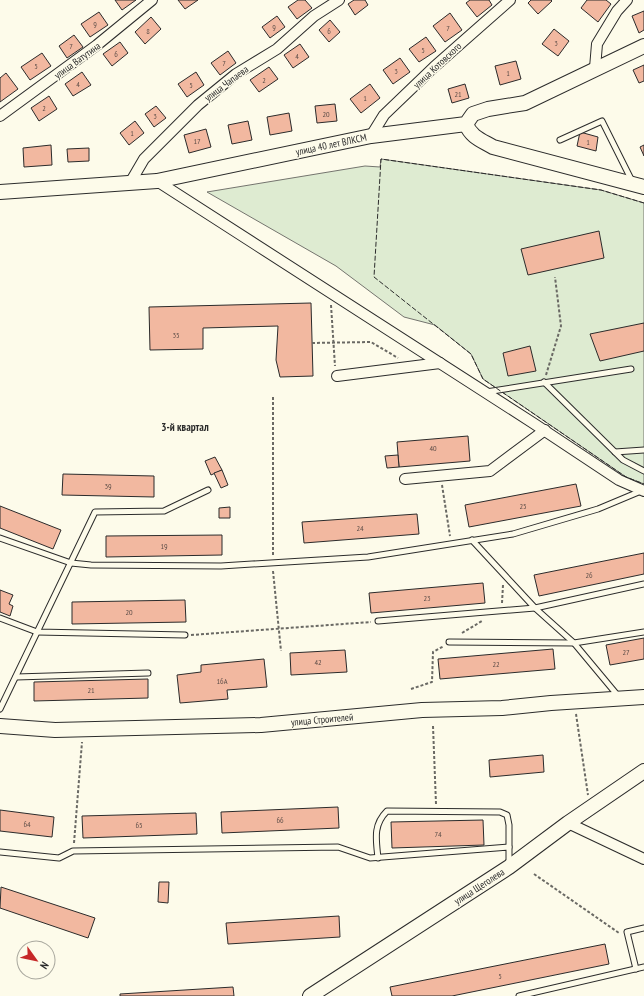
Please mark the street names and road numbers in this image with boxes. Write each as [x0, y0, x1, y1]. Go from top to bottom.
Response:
street label: улица Ватутина [52, 39, 103, 82]
street label: улица Котовского [410, 40, 464, 91]
street label: улица Чапаева [202, 63, 251, 104]
street label: улица 40 лет ВЛКСМ [294, 131, 368, 158]
street label: улица Строителей [290, 710, 354, 729]
street label: улица Щеголева [452, 865, 507, 907]

